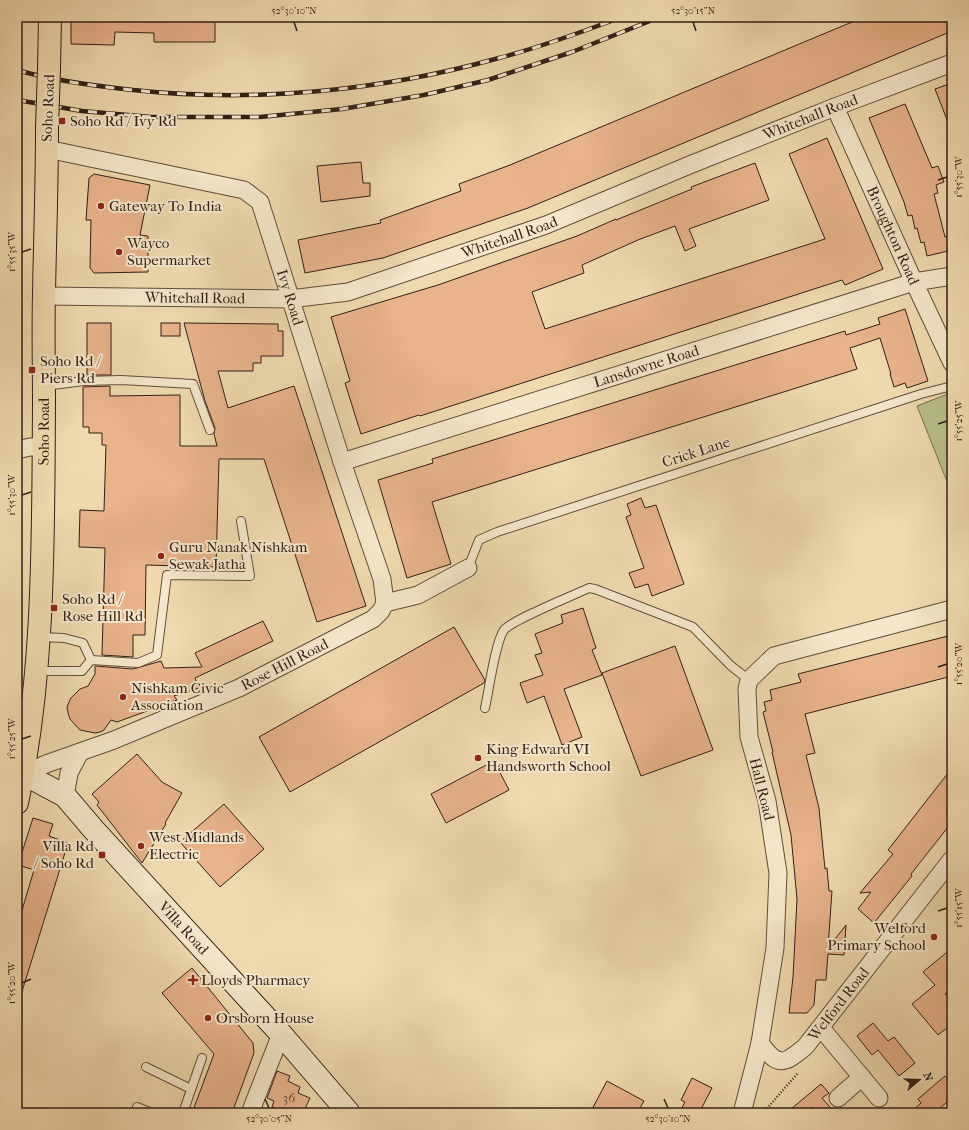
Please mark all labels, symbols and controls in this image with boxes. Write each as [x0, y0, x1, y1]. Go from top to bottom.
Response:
text: 52°30'10"N [271, 5, 317, 17]
text: 52°30'15"N [671, 5, 716, 17]
street label: Soho Road [38, 73, 58, 142]
street label: Whitehall Road [759, 90, 861, 144]
place label: Soho Rd / Ivy Rd [70, 112, 177, 130]
marker: Soho Rd / Ivy Rd [57, 116, 67, 126]
text: 1°55'30"W [953, 155, 965, 198]
street label: Broughton Road [863, 183, 923, 289]
place label: Gateway To India [109, 197, 223, 215]
marker: Gateway To India [96, 201, 106, 211]
street label: Whitehall Road [458, 212, 561, 262]
text: 1°55'35"W [6, 231, 18, 272]
place label: Wayco Supermarket [126, 234, 212, 269]
marker: Wayco Supermarket [114, 247, 124, 257]
street label: Ivy Road [273, 267, 308, 328]
street label: Whitehall Road [144, 288, 246, 307]
street label: Lansdowne Road [591, 341, 702, 391]
place label: Soho Rd / Piers Rd [40, 352, 102, 387]
marker: Soho Rd / Piers Rd [27, 365, 37, 375]
street label: Soho Road [35, 397, 53, 466]
text: 1°55'25"W [953, 399, 965, 442]
street label: Crick Lane [660, 432, 733, 471]
text: 1°55'30"W [6, 473, 18, 516]
place label: Guru Nanak Nishkam Sewak Jatha [169, 538, 308, 573]
marker: Guru Nanak Nishkam Sewak Jatha [156, 551, 166, 561]
place label: Soho Rd / Rose Hill Rd [62, 590, 144, 625]
marker: Soho Rd / Rose Hill Rd [49, 603, 59, 613]
street label: Rose Hill Road [238, 634, 332, 694]
text: 1°55'20"W [953, 642, 965, 685]
place label: Nishkam Civic Association [130, 679, 224, 714]
marker: Nishkam Civic Association [118, 692, 128, 702]
text: 1°55'25"W [6, 717, 18, 760]
place label: King Edward VI Handsworth School [486, 740, 611, 775]
marker: King Edward VI Handsworth School [473, 753, 483, 763]
street label: Hall Road [746, 756, 779, 823]
place label: West Midlands Electric [148, 828, 244, 863]
place label: Villa Rd / Soho Rd [33, 837, 95, 872]
marker: West Midlands Electric [136, 841, 146, 851]
marker: Villa Rd / Soho Rd [97, 850, 107, 860]
text: 1°55'15"W [953, 887, 965, 928]
street label: Villa Road [154, 897, 213, 959]
place label: Welford Primary School [827, 919, 927, 954]
marker: Welford Primary School [929, 932, 939, 942]
text: 1°55'20"W [6, 961, 18, 1004]
street label: Welford Road [804, 963, 873, 1045]
place label: Lloyds Pharmacy [201, 971, 311, 989]
marker: Lloyds Pharmacy [188, 975, 198, 985]
place label: Orsborn House [216, 1009, 315, 1027]
marker: Orsborn House [203, 1013, 213, 1023]
north arrow [899, 1060, 939, 1100]
text: N [920, 1071, 936, 1084]
house number: 36 [283, 1090, 296, 1105]
text: 52°30'05"N [246, 1113, 293, 1125]
text: 52°30'10"N [645, 1113, 691, 1125]

